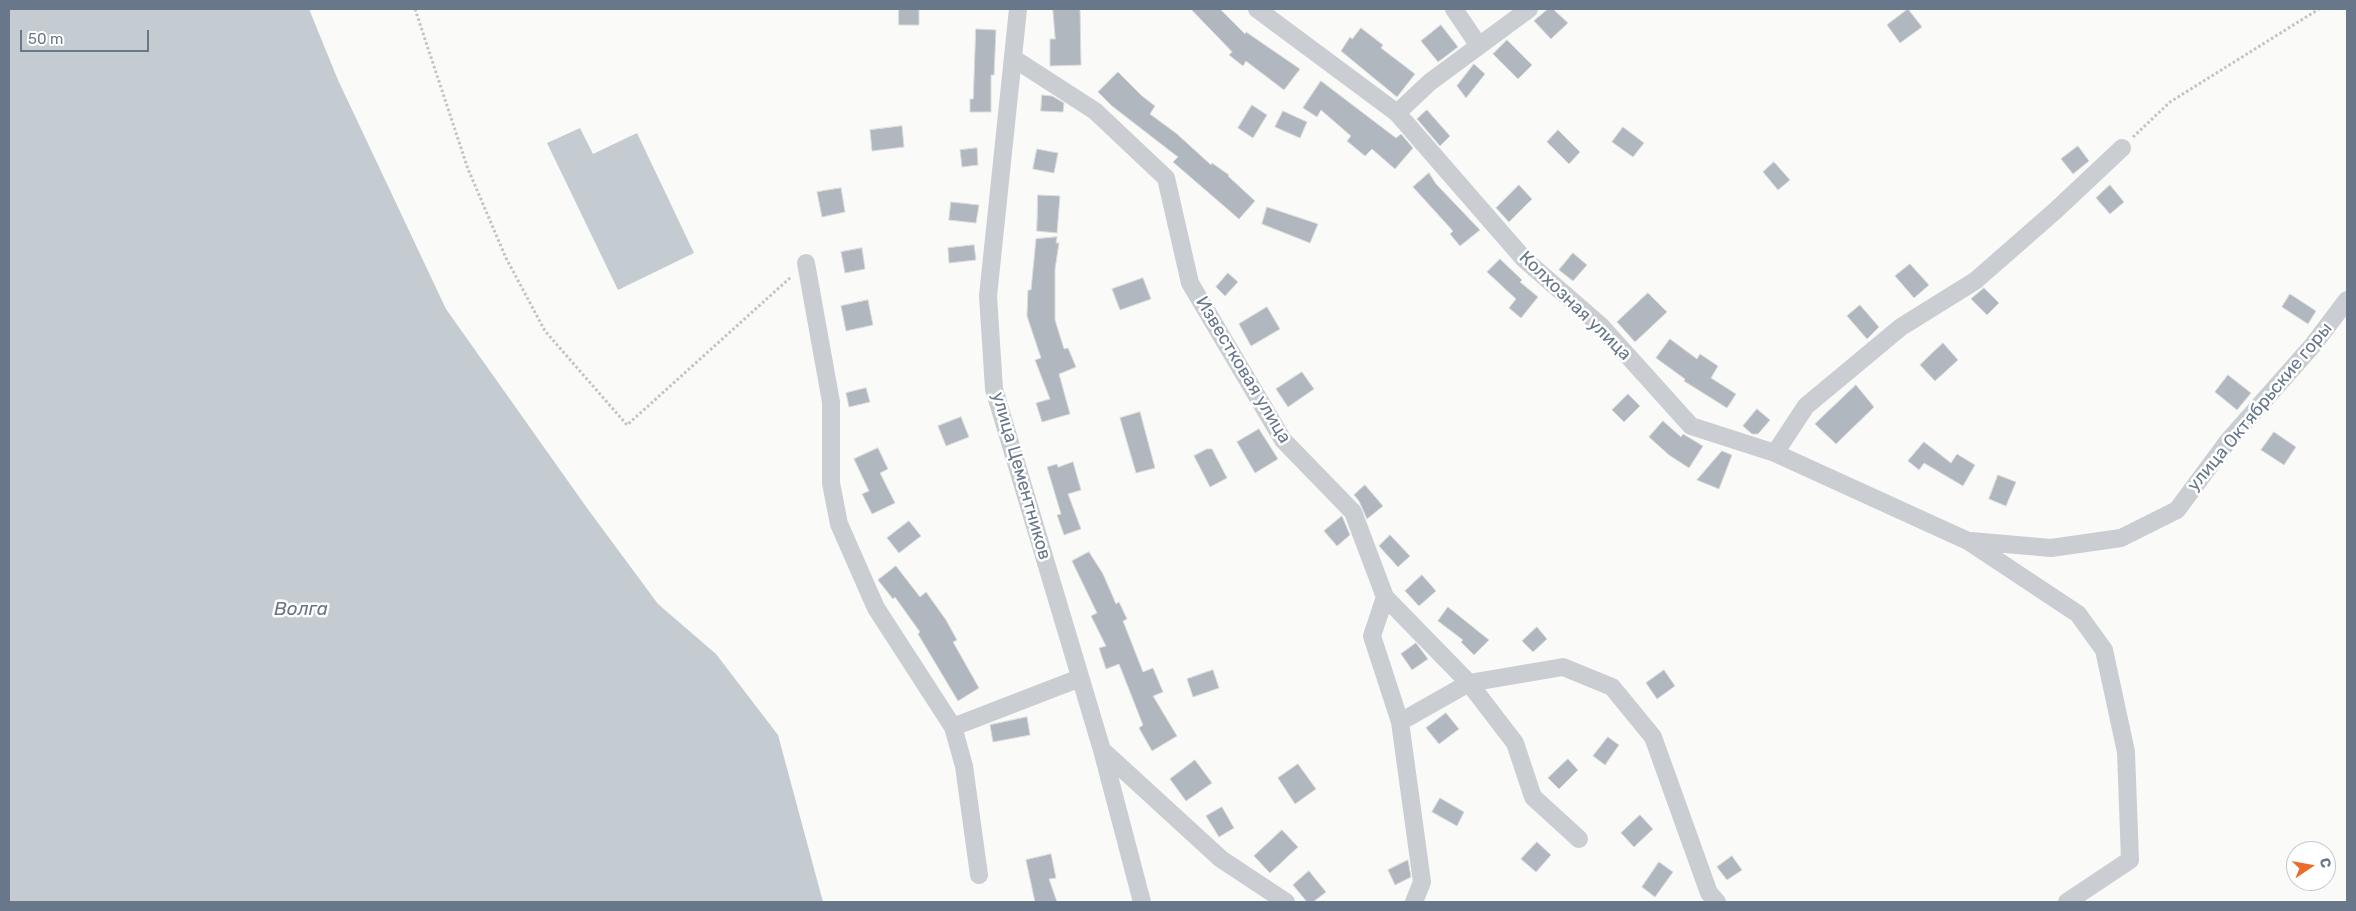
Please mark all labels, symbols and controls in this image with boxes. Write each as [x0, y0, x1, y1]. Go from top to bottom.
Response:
scale bar [22, 20, 151, 52]
text: 50 m [28, 30, 63, 48]
street label: Колхозная улица [1514, 247, 1636, 365]
street label: Известковая улица [1191, 293, 1295, 447]
street label: улица Октябрьские горы [2183, 318, 2337, 496]
street label: улица Цементников [987, 390, 1055, 562]
water label: Волга [274, 599, 328, 621]
north arrow [2286, 841, 2336, 891]
text: С [2316, 856, 2335, 870]

